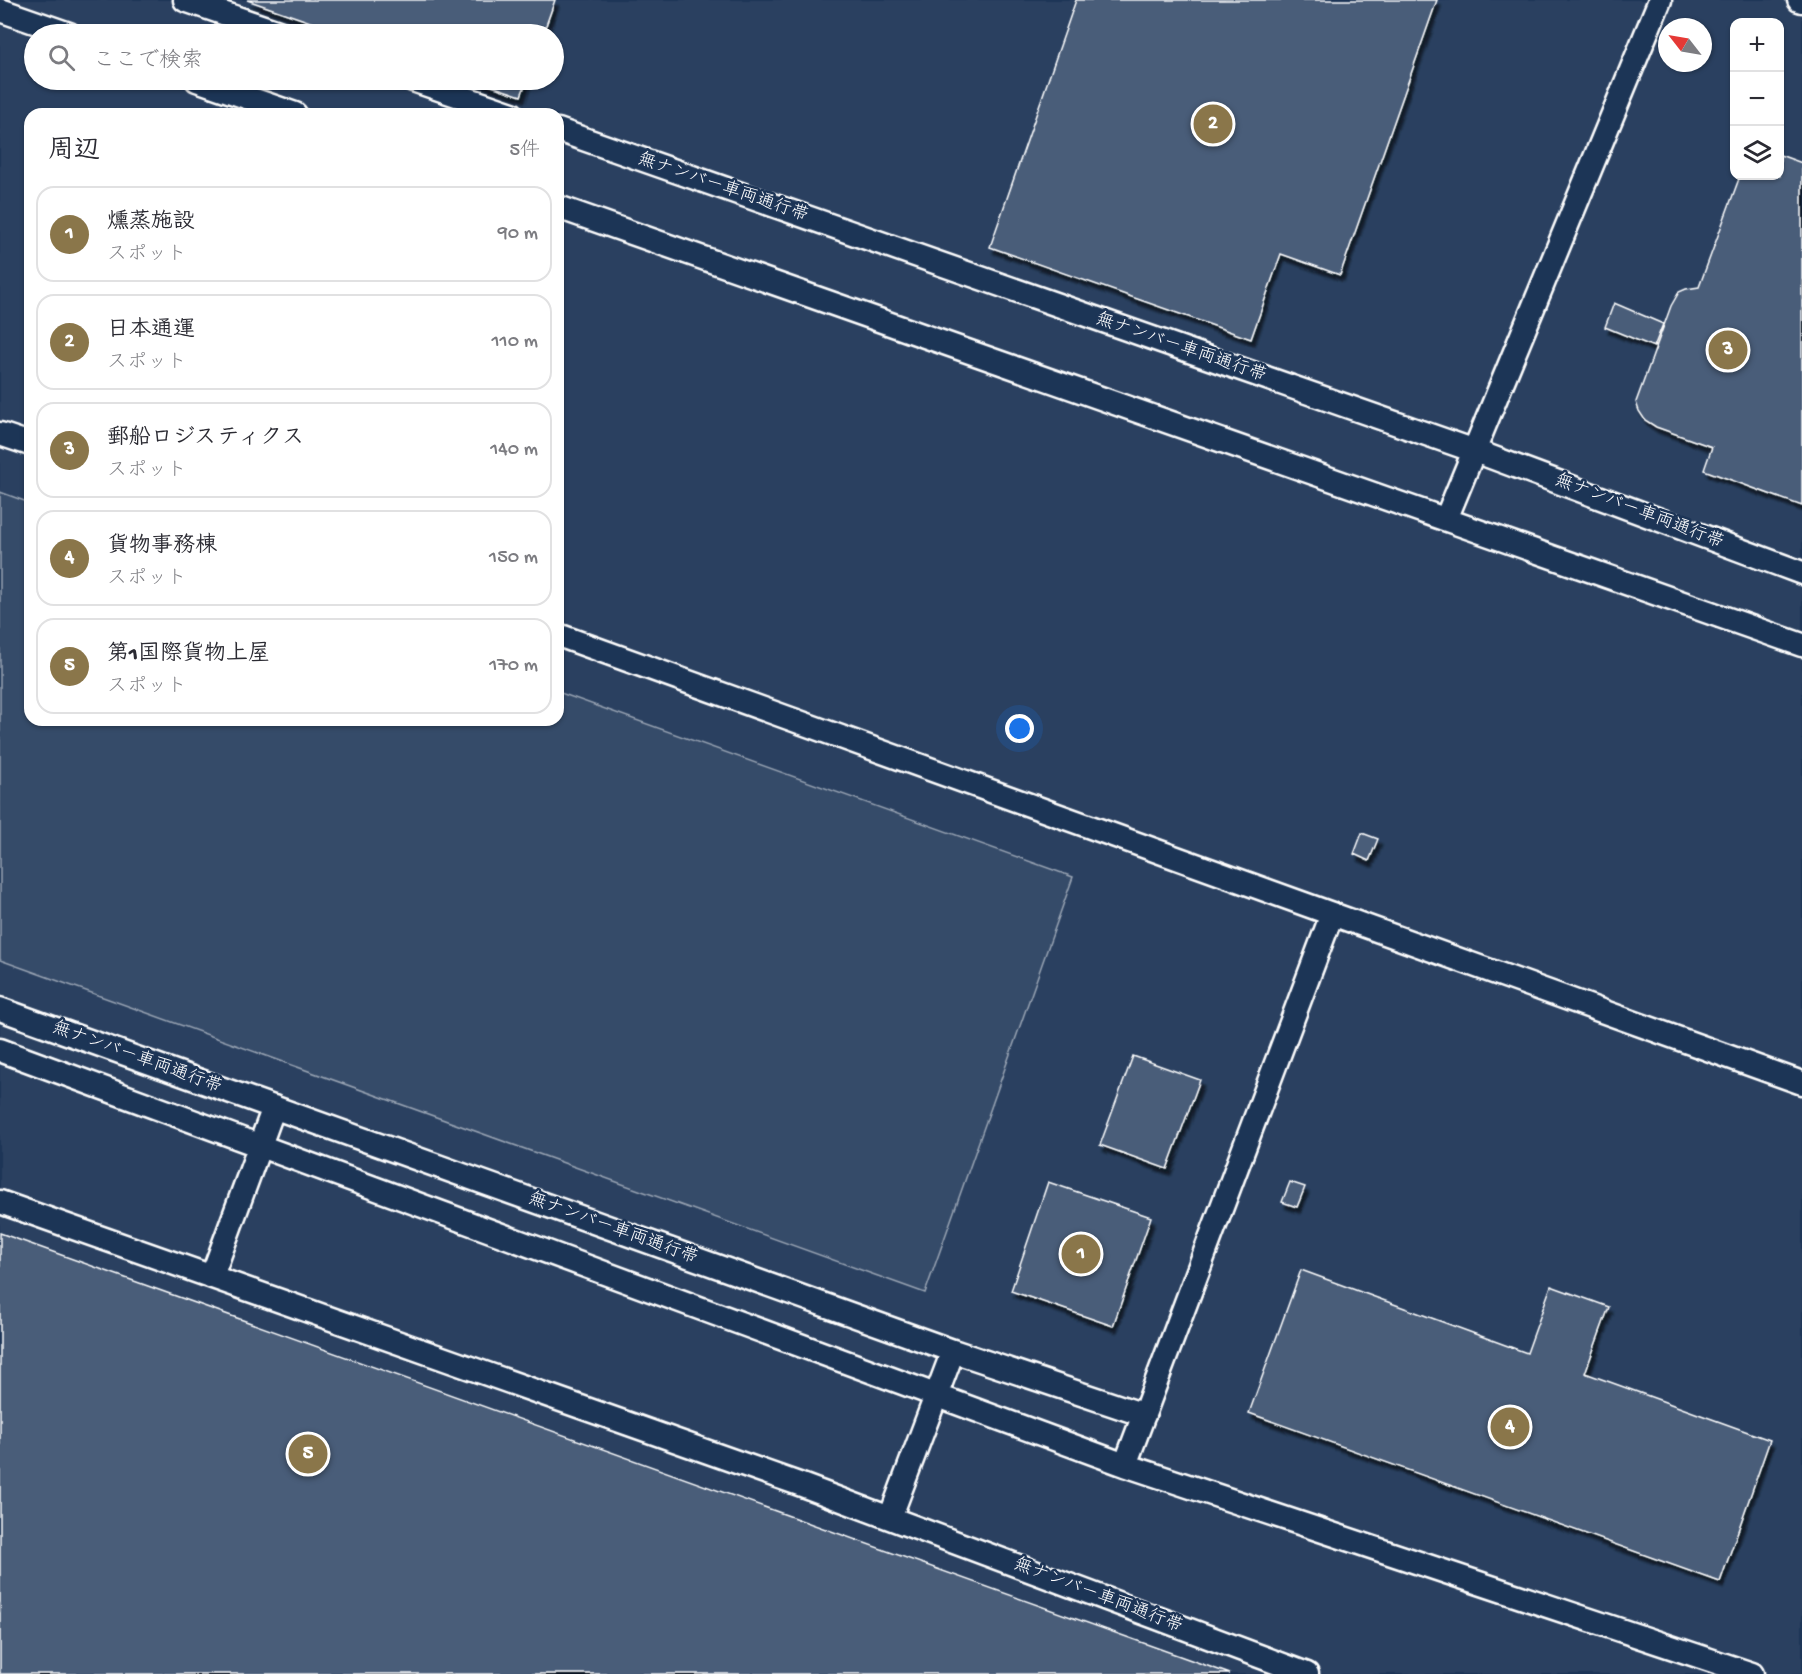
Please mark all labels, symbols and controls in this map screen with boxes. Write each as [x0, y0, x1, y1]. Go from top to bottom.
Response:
north arrow [1658, 18, 1712, 72]
map controls [1730, 18, 1784, 180]
button: + [1730, 18, 1784, 72]
search box [24, 24, 564, 90]
icon: search [45, 41, 78, 74]
text: ここで検索 [93, 49, 203, 75]
button: − [1730, 72, 1784, 126]
pin: 2 [1194, 102, 1232, 146]
button: layers [1730, 126, 1784, 180]
text: 周辺 [48, 137, 100, 168]
text: 5件 [509, 140, 540, 163]
street label: 無ナンバー車両通行帯 [635, 148, 812, 227]
text: 燻蒸施設 [107, 210, 195, 236]
text: 1 [65, 223, 74, 246]
text: 90 m [498, 223, 538, 246]
text: スポット [107, 244, 187, 267]
street label: 無ナンバー車両通行帯 [1093, 308, 1270, 387]
text: 日本通運 [107, 318, 195, 344]
pin: 3 [1708, 328, 1748, 372]
text: 2 [65, 331, 74, 354]
text: 110 m [492, 331, 538, 354]
text: スポット [107, 352, 187, 375]
text: 郵船ロジスティクス [107, 426, 304, 452]
text: 3 [64, 439, 75, 462]
text: 140 m [490, 439, 538, 462]
text: スポット [107, 460, 187, 483]
street label: 無ナンバー車両通行帯 [1552, 469, 1727, 554]
text: 貨物事務棟 [107, 534, 217, 560]
text: 4 [65, 547, 74, 570]
text: 150 m [489, 547, 538, 570]
text: スポット [107, 568, 187, 591]
text: 第1国際貨物上屋 [107, 642, 270, 668]
text: 5 [64, 655, 75, 678]
text: 170 m [489, 655, 538, 678]
text: スポット [107, 676, 187, 699]
your location [1005, 714, 1034, 743]
street label: 無ナンバー車両通行帯 [49, 1017, 225, 1099]
street label: 無ナンバー車両通行帯 [525, 1188, 701, 1270]
pin: 1 [1062, 1232, 1100, 1276]
pin: 4 [1490, 1404, 1530, 1450]
pin: 5 [288, 1432, 328, 1476]
street label: 無ナンバー車両通行帯 [1011, 1553, 1186, 1638]

